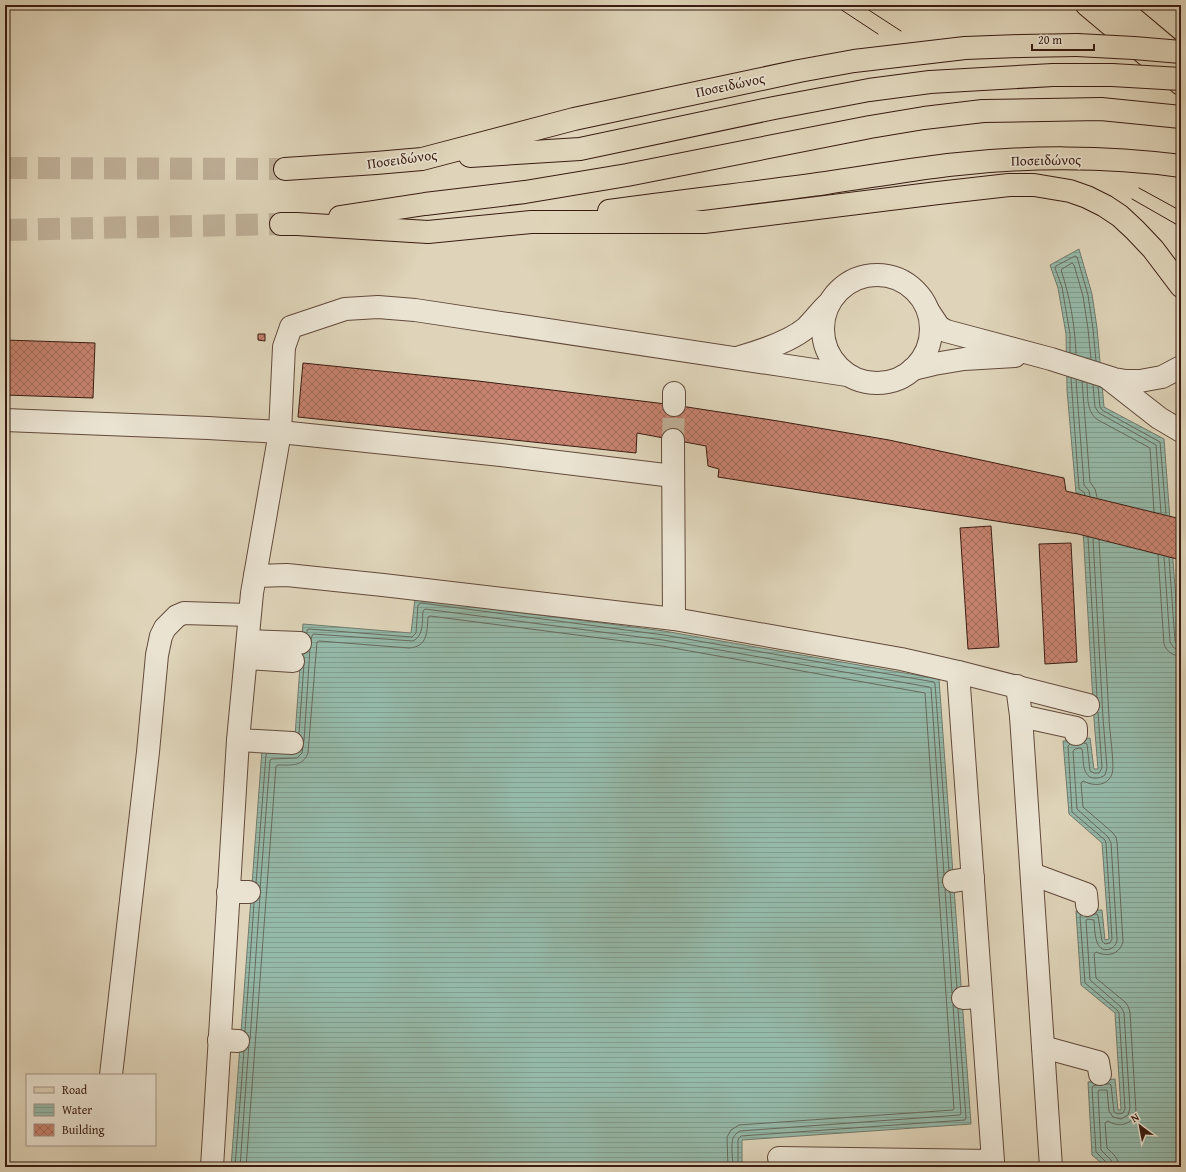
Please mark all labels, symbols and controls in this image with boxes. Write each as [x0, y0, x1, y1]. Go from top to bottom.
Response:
scale bar [1032, 26, 1094, 52]
text: 20 m [1038, 31, 1062, 48]
street label: Ποσειδώνος [694, 68, 767, 102]
street label: Ποσειδώνος [366, 144, 438, 174]
street label: Ποσειδώνος [1011, 149, 1081, 171]
legend [26, 1074, 156, 1146]
text: Road [62, 1081, 88, 1098]
text: Water [62, 1101, 92, 1118]
north arrow [1120, 1106, 1160, 1146]
text: N [1127, 1108, 1143, 1126]
text: Building [62, 1121, 105, 1138]

